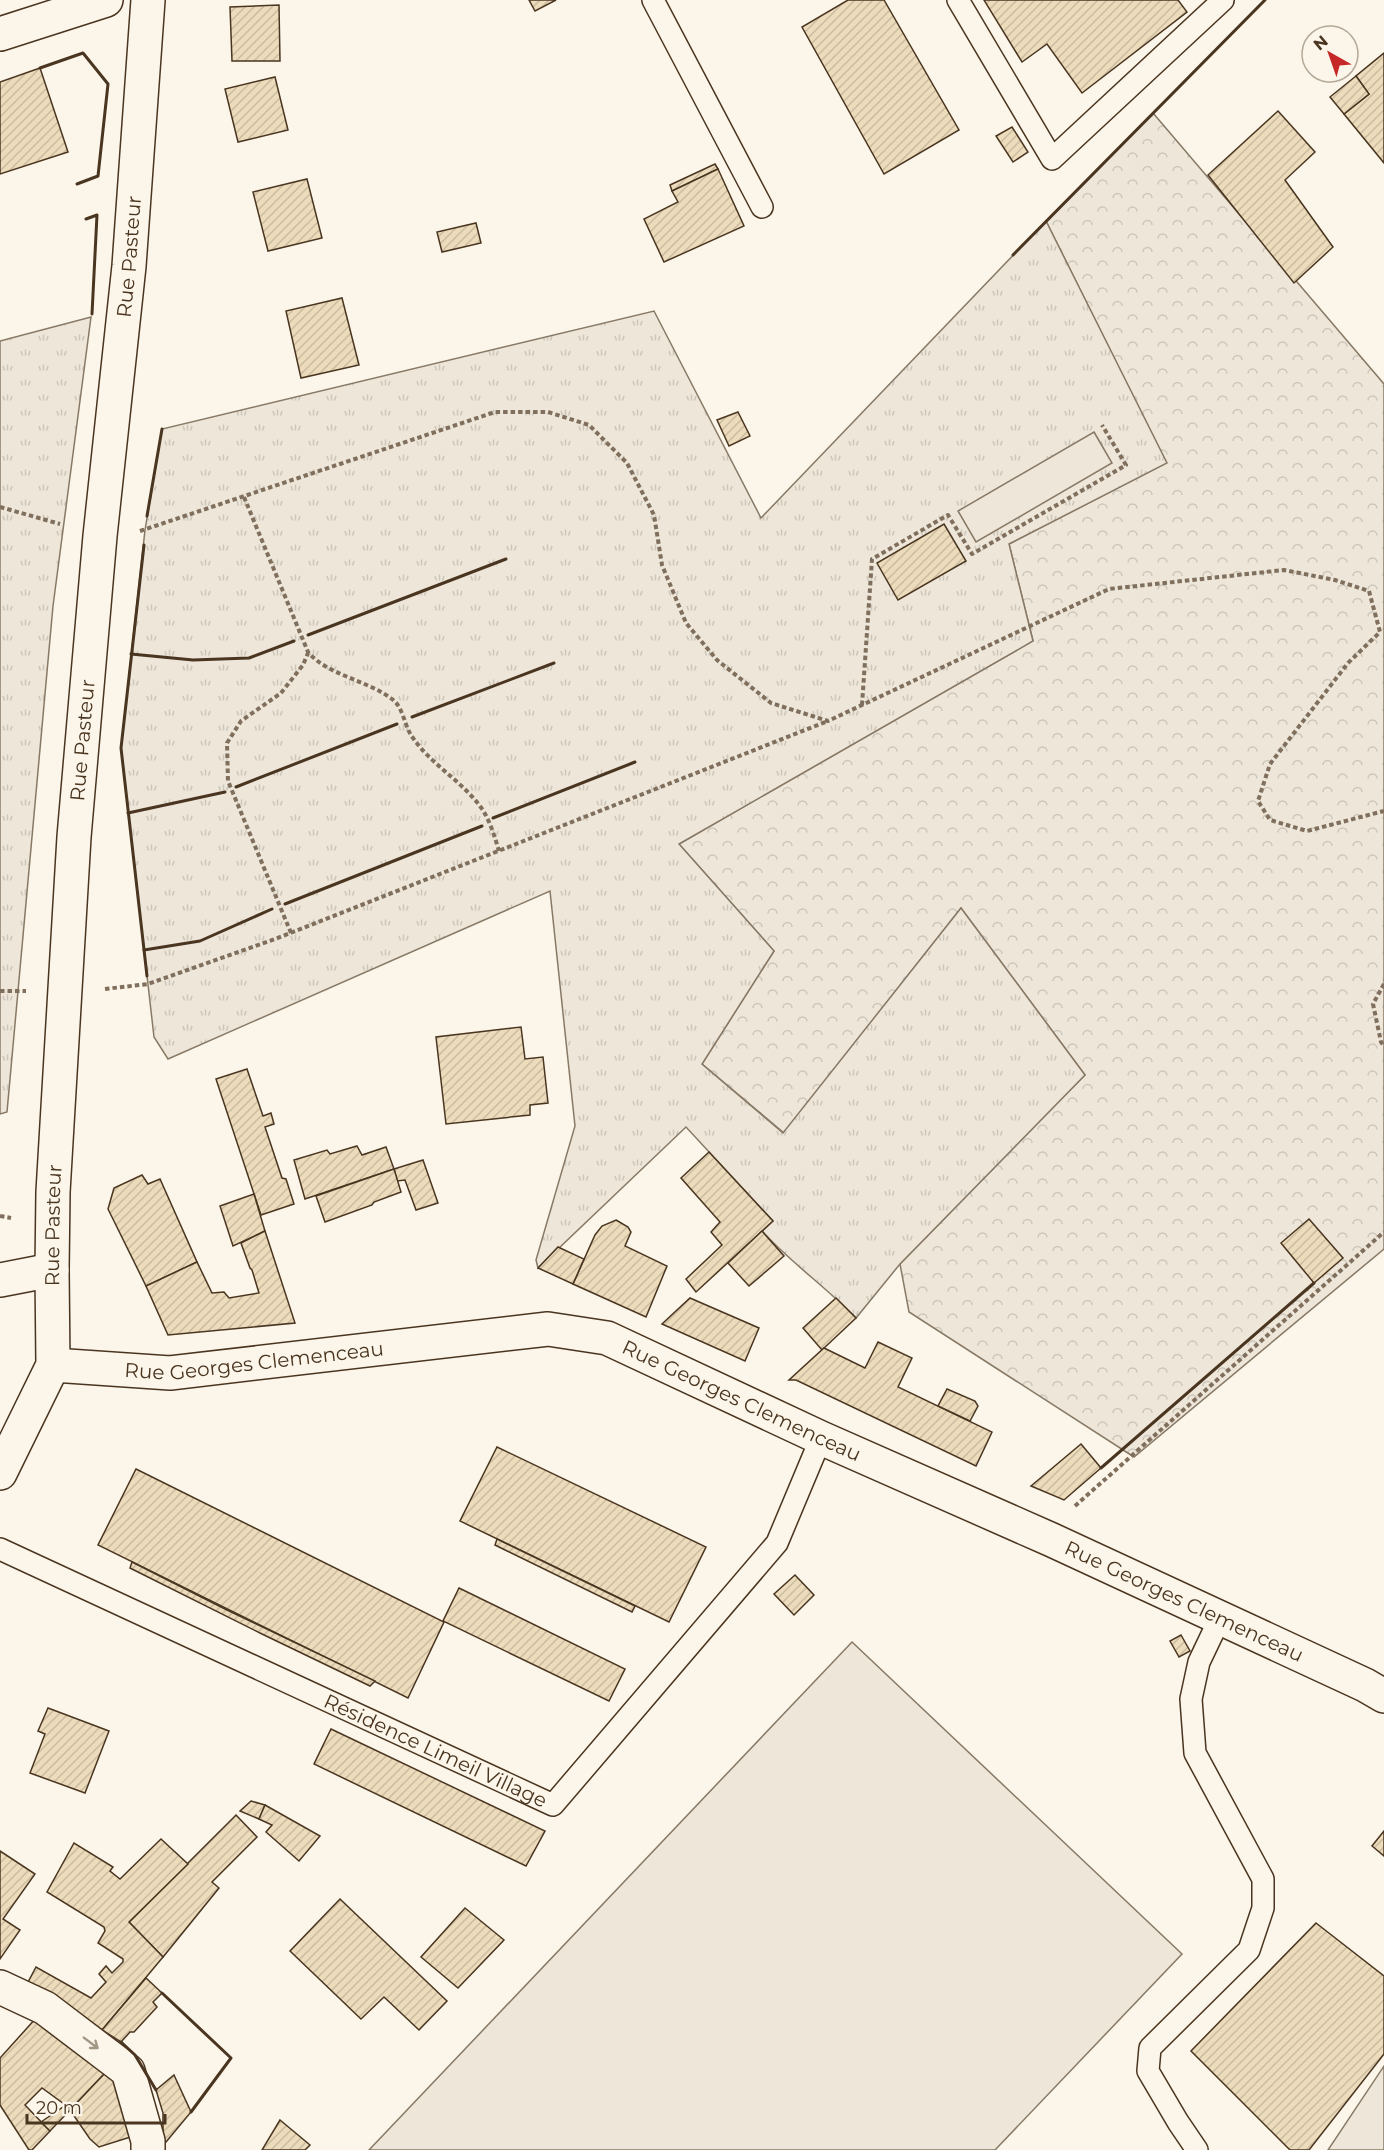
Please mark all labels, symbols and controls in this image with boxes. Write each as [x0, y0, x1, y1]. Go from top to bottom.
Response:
north arrow [1300, 24, 1360, 84]
text: N [1310, 31, 1332, 54]
street label: Rue Pasteur [112, 195, 146, 319]
street label: Rue Pasteur [65, 678, 100, 802]
street label: Rue Pasteur [40, 1164, 67, 1287]
street label: Rue Georges Clemenceau [618, 1335, 865, 1466]
street label: Rue Georges Clemenceau [124, 1336, 385, 1385]
street label: Rue Georges Clemenceau [1061, 1536, 1308, 1667]
street label: Résidence Limeil Village [320, 1689, 551, 1813]
one-way arrow [83, 2037, 99, 2050]
scale bar [27, 2087, 165, 2125]
text: 20 m [36, 2097, 82, 2119]

